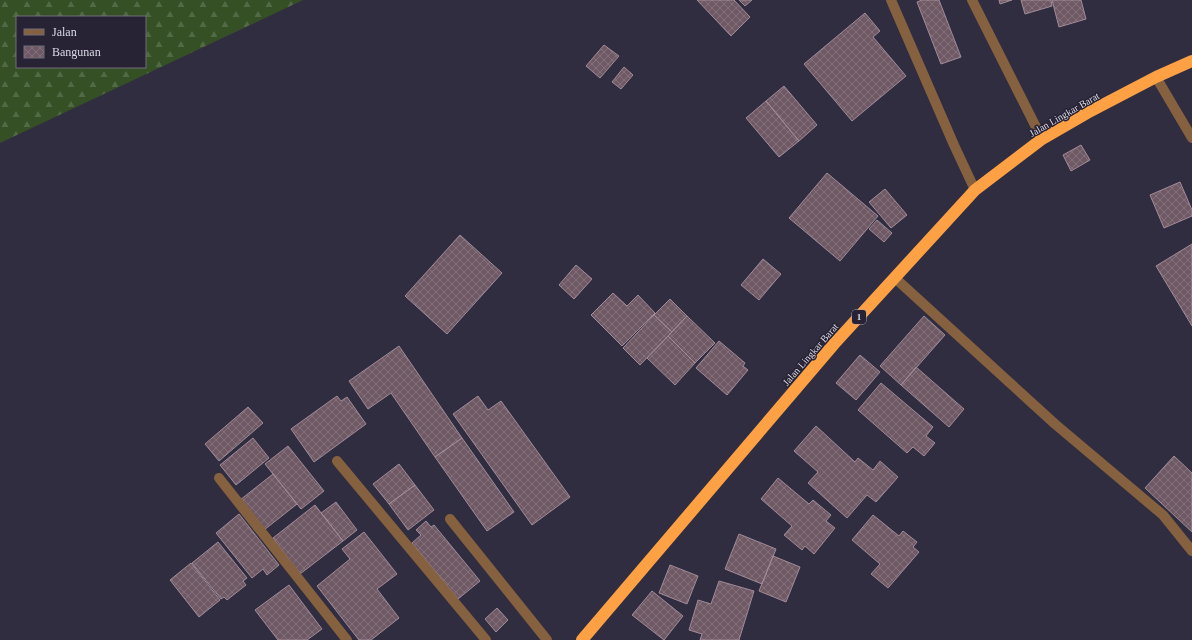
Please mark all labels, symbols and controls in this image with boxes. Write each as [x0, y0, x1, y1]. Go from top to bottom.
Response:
legend [16, 16, 146, 68]
text: Jalan [52, 25, 77, 39]
text: Bangunan [52, 45, 101, 59]
street label: Jalan Lingkar Barat [1027, 90, 1101, 139]
road number: 1 [852, 310, 866, 324]
street label: Jalan Lingkar Barat [780, 321, 841, 388]

